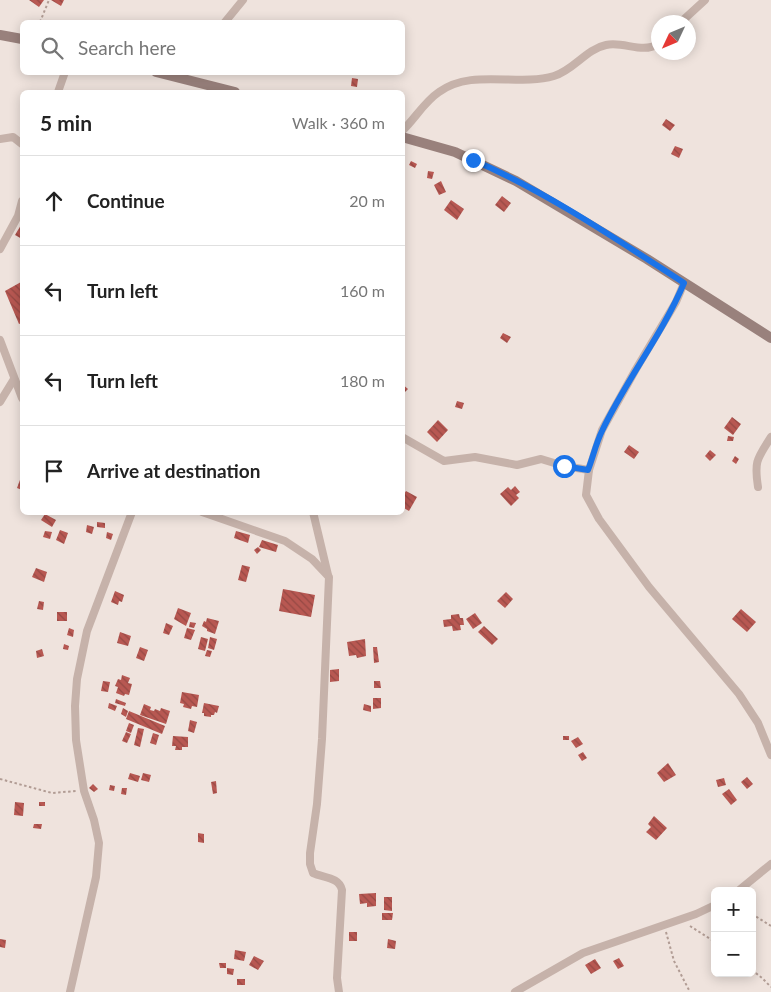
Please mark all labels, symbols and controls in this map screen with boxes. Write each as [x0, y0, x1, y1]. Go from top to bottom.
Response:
north arrow [651, 15, 696, 60]
search box [20, 20, 405, 75]
icon: search [38, 34, 66, 62]
text: Search here [78, 36, 176, 59]
text: 5 min [40, 110, 92, 135]
text: Walk · 360 m [292, 113, 385, 132]
route end [462, 149, 485, 172]
icon: ahead [40, 187, 68, 215]
text: Continue [87, 189, 165, 212]
text: 20 m [349, 191, 385, 210]
icon: left [40, 277, 68, 305]
text: Turn left [87, 279, 158, 302]
text: 160 m [340, 281, 385, 300]
icon: left [40, 367, 68, 395]
text: Turn left [87, 369, 158, 392]
text: 180 m [340, 371, 385, 390]
route start [553, 455, 576, 478]
icon: arrive [40, 457, 68, 485]
text: Arrive at destination [87, 459, 260, 482]
map controls [711, 887, 756, 977]
button: + [711, 887, 756, 932]
button: − [711, 932, 756, 977]

